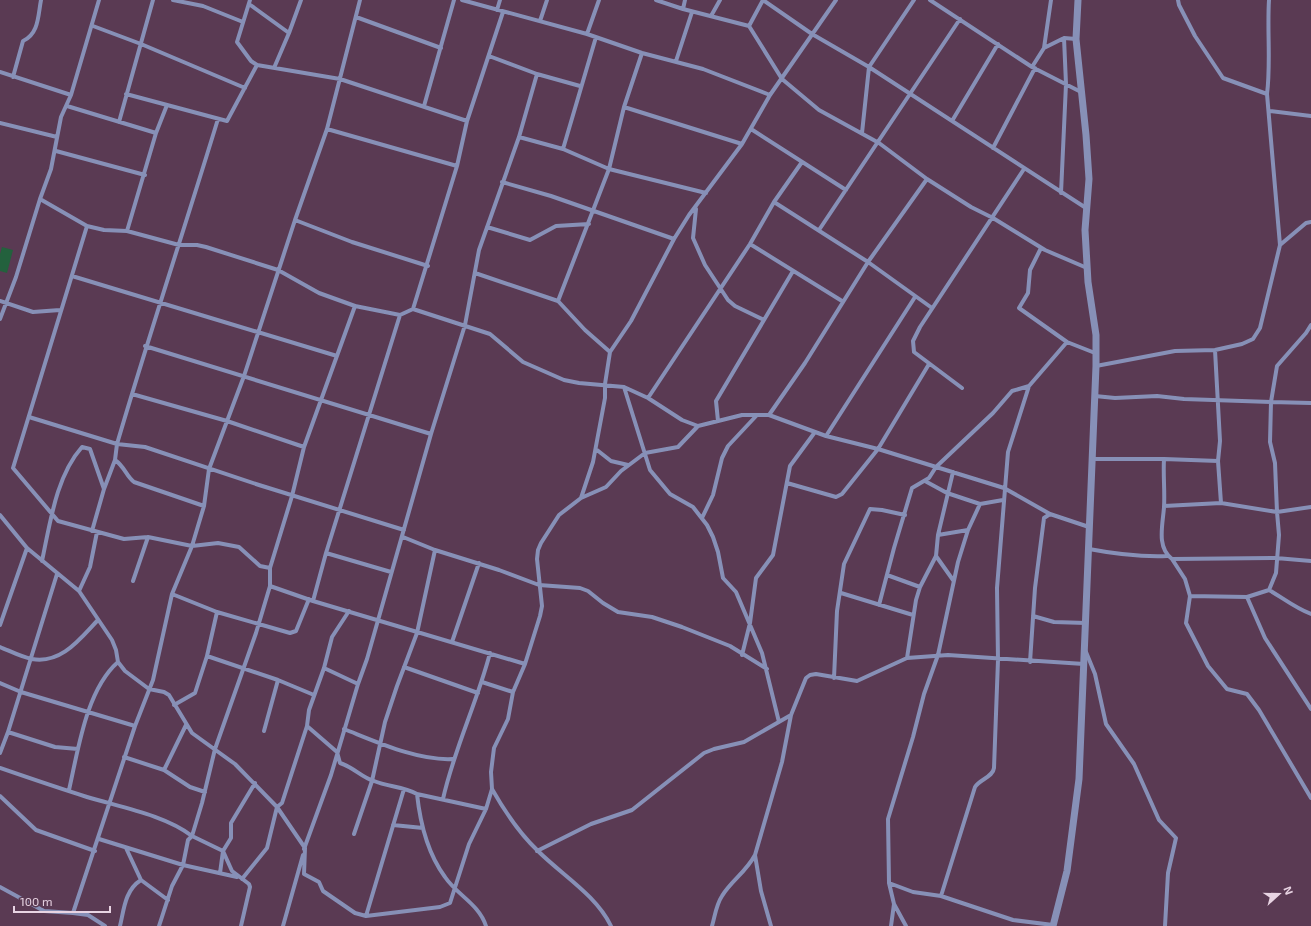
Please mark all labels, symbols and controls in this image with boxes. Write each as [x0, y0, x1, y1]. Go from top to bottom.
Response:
north arrow [1259, 874, 1299, 914]
text: N [1281, 884, 1296, 896]
scale bar [14, 888, 110, 914]
text: 100 m [20, 894, 52, 908]

